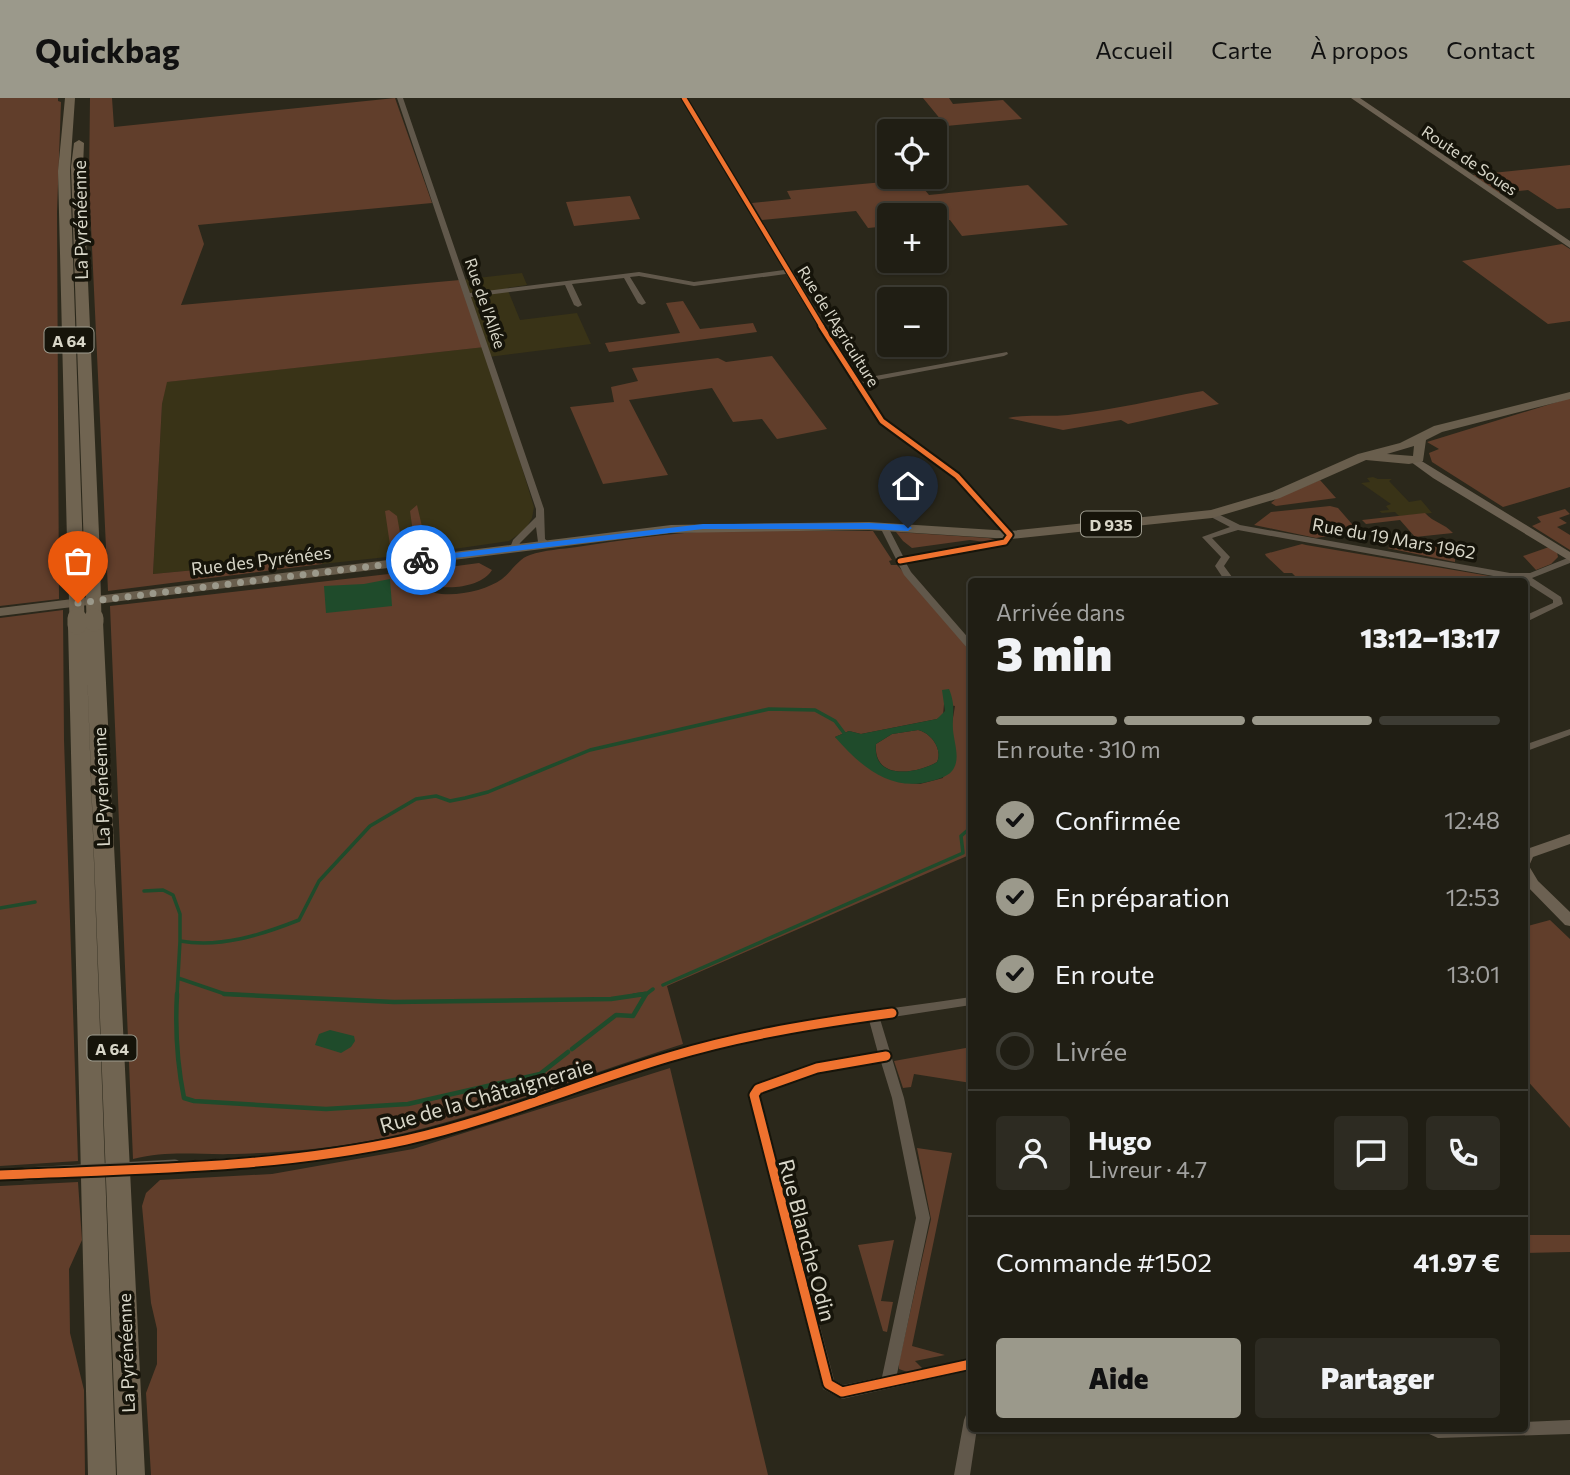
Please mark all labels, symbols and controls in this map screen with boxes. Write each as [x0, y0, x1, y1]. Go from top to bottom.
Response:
text: Quickbag [35, 29, 180, 70]
text: Accueil [1095, 35, 1173, 64]
text: Carte [1211, 35, 1272, 64]
text: À propos [1310, 35, 1408, 64]
text: Contact [1446, 35, 1535, 64]
map controls [877, 119, 947, 357]
button: locate [877, 119, 947, 189]
street label: Route de Soues [1419, 121, 1521, 199]
street label: La Pyrénéenne [68, 160, 92, 280]
button: + [877, 203, 947, 273]
street label: Rue de l'Allée [462, 255, 510, 351]
street label: Rue de l'Agriculture [794, 262, 884, 390]
button: − [877, 287, 947, 357]
road number: A 64 [44, 328, 94, 352]
pin [878, 456, 938, 528]
icon: home [889, 467, 927, 505]
road number: D 935 [1081, 512, 1141, 536]
street label: Rue du 19 Mars 1962 [1311, 513, 1477, 563]
courier [386, 525, 456, 595]
pin [48, 531, 108, 603]
street label: Rue des Pyrénées [190, 540, 332, 580]
icon: bike [402, 541, 440, 579]
icon: bag [59, 542, 97, 580]
text: Arrivée dans [996, 598, 1125, 626]
text: 13:12–13:17 [1360, 622, 1500, 653]
text: 3 min [996, 624, 1112, 680]
street label: La Pyrénéenne [88, 727, 114, 847]
text: En route · 310 m [996, 735, 1161, 763]
icon: check [996, 801, 1034, 839]
text: Confirmée [1055, 804, 1181, 835]
text: 12:48 [1444, 806, 1500, 834]
icon: check [996, 878, 1034, 916]
text: En préparation [1055, 881, 1230, 912]
text: 12:53 [1446, 883, 1500, 911]
icon: check [996, 955, 1034, 993]
text: En route [1055, 958, 1155, 989]
text: 13:01 [1447, 960, 1500, 988]
text: Livrée [1055, 1035, 1127, 1066]
road number: A 64 [88, 1036, 136, 1060]
street label: Rue de la Châtaigneraie [376, 1053, 596, 1137]
button: person [996, 1116, 1070, 1190]
button: chat [1334, 1116, 1408, 1190]
button: phone [1426, 1116, 1500, 1190]
text: Hugo [1088, 1124, 1152, 1155]
text: Livreur · 4.7 [1088, 1155, 1207, 1183]
street label: Rue Blanche Odin [774, 1156, 842, 1324]
text: Commande #1502 [996, 1246, 1212, 1277]
text: 41.97 € [1413, 1246, 1500, 1277]
street label: La Pyrénéenne [113, 1293, 139, 1413]
button: Aide [996, 1338, 1241, 1418]
button: Partager [1255, 1338, 1500, 1418]

